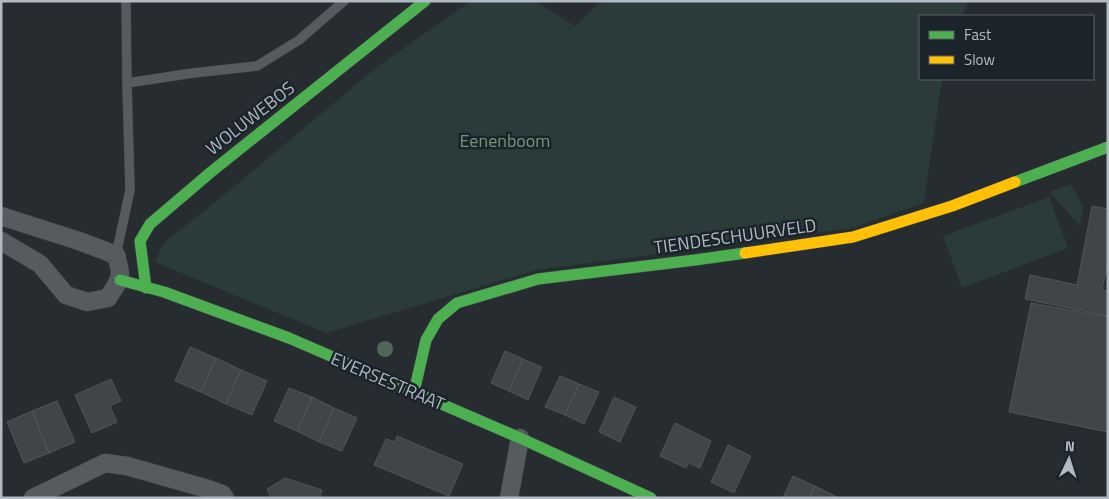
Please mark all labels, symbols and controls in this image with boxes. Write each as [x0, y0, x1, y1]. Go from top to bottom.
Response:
legend [919, 15, 1094, 80]
text: Fast [964, 23, 992, 46]
text: Slow [964, 48, 995, 71]
street label: WOLUWEBOS [200, 75, 300, 161]
park label: Eenenboom [460, 127, 550, 154]
street label: TIENDESCHUURVELD [652, 211, 818, 261]
street label: EVERSESTRAAT [327, 345, 450, 417]
north arrow [1044, 434, 1094, 484]
text: N [1064, 435, 1076, 456]

